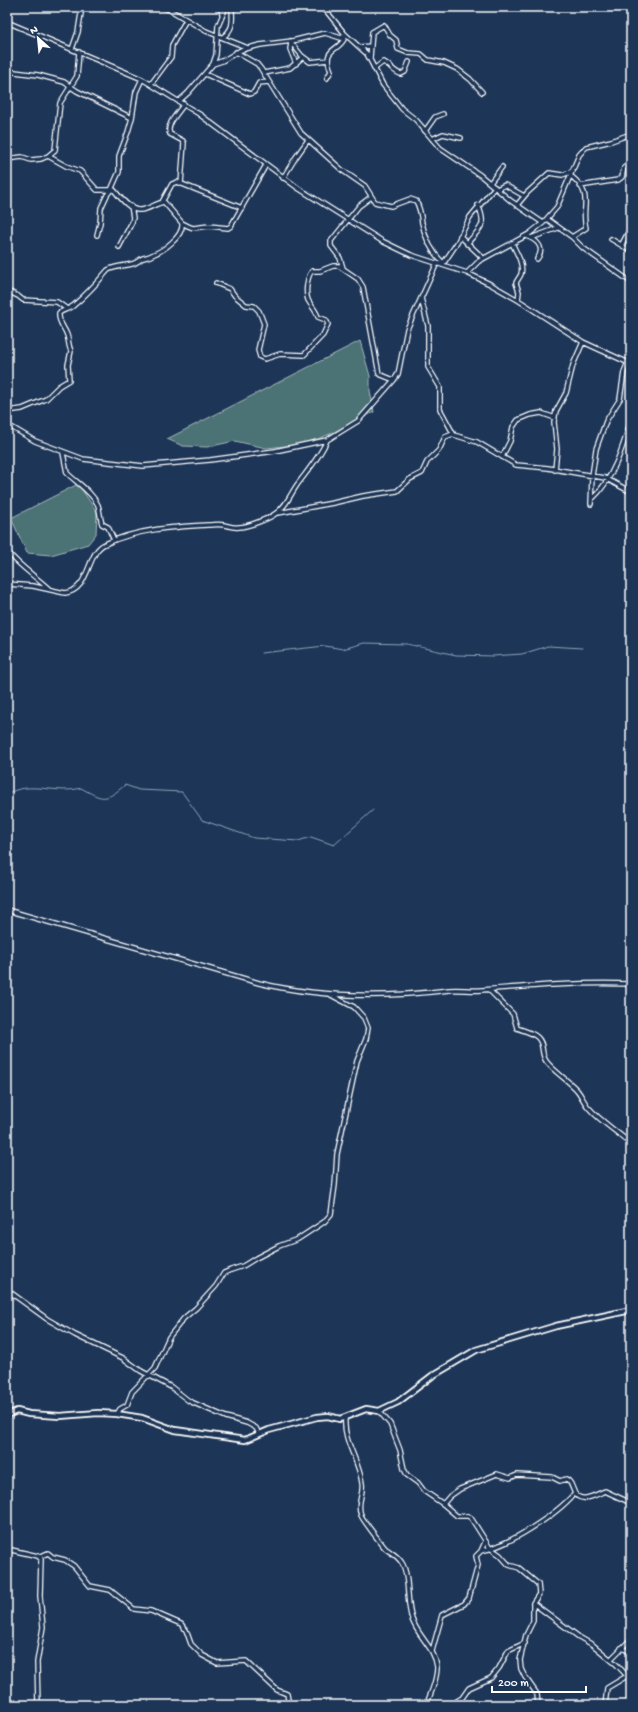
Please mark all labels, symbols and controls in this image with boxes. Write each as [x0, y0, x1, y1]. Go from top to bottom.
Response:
north arrow [18, 18, 58, 58]
text: N [28, 24, 40, 38]
scale bar [492, 1668, 586, 1694]
text: 200 m [498, 1677, 529, 1691]

